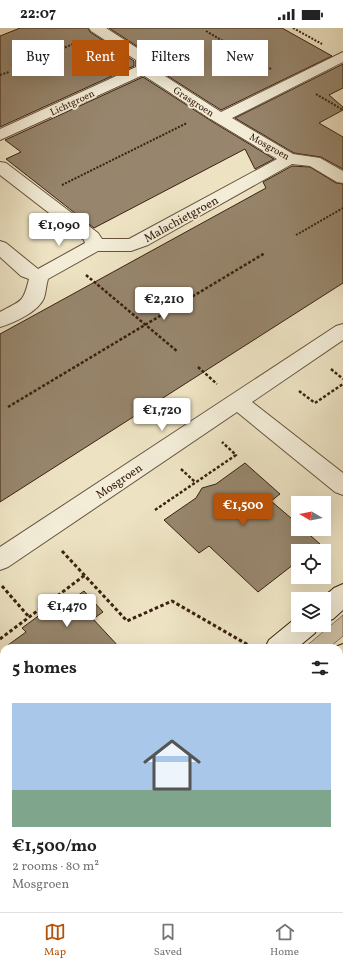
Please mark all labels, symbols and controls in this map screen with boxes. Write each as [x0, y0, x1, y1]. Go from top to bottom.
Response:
text: 22:07 [20, 4, 56, 25]
chip: Buy [12, 40, 64, 76]
chip: Rent [72, 40, 129, 76]
chip: Filters [137, 40, 204, 76]
chip: New [212, 40, 268, 76]
street label: Grasgroen [170, 83, 217, 120]
street label: Lichtgroen [48, 86, 97, 119]
street label: Mosgroen [247, 130, 292, 164]
street label: Malachietgroen [141, 193, 222, 247]
pin: €1,090 [26, 213, 92, 247]
text: €1,090 [38, 217, 80, 235]
pin: €2,210 [131, 287, 197, 321]
text: €2,210 [144, 291, 184, 309]
pin: €1,720 [129, 398, 195, 432]
text: €1,720 [143, 402, 181, 420]
street label: Mosgroen [93, 460, 146, 503]
pin: €1,500 [210, 493, 276, 527]
north arrow [291, 496, 331, 536]
map controls [291, 496, 331, 632]
text: €1,500 [223, 497, 263, 515]
button: locate [291, 544, 331, 584]
button: layers [291, 592, 331, 632]
pin: €1,470 [34, 594, 100, 628]
text: €1,470 [47, 598, 87, 616]
text: 5 homes [12, 657, 77, 680]
icon: filters [309, 657, 331, 679]
icon: home [136, 729, 208, 801]
text: €1,500/mo [12, 835, 97, 858]
text: 2 rooms · 80 m² [12, 858, 99, 876]
text: Mosgroen [12, 876, 69, 894]
tab: Map [44, 921, 66, 960]
tab: Saved [154, 921, 182, 960]
tab: Home [270, 921, 299, 960]

